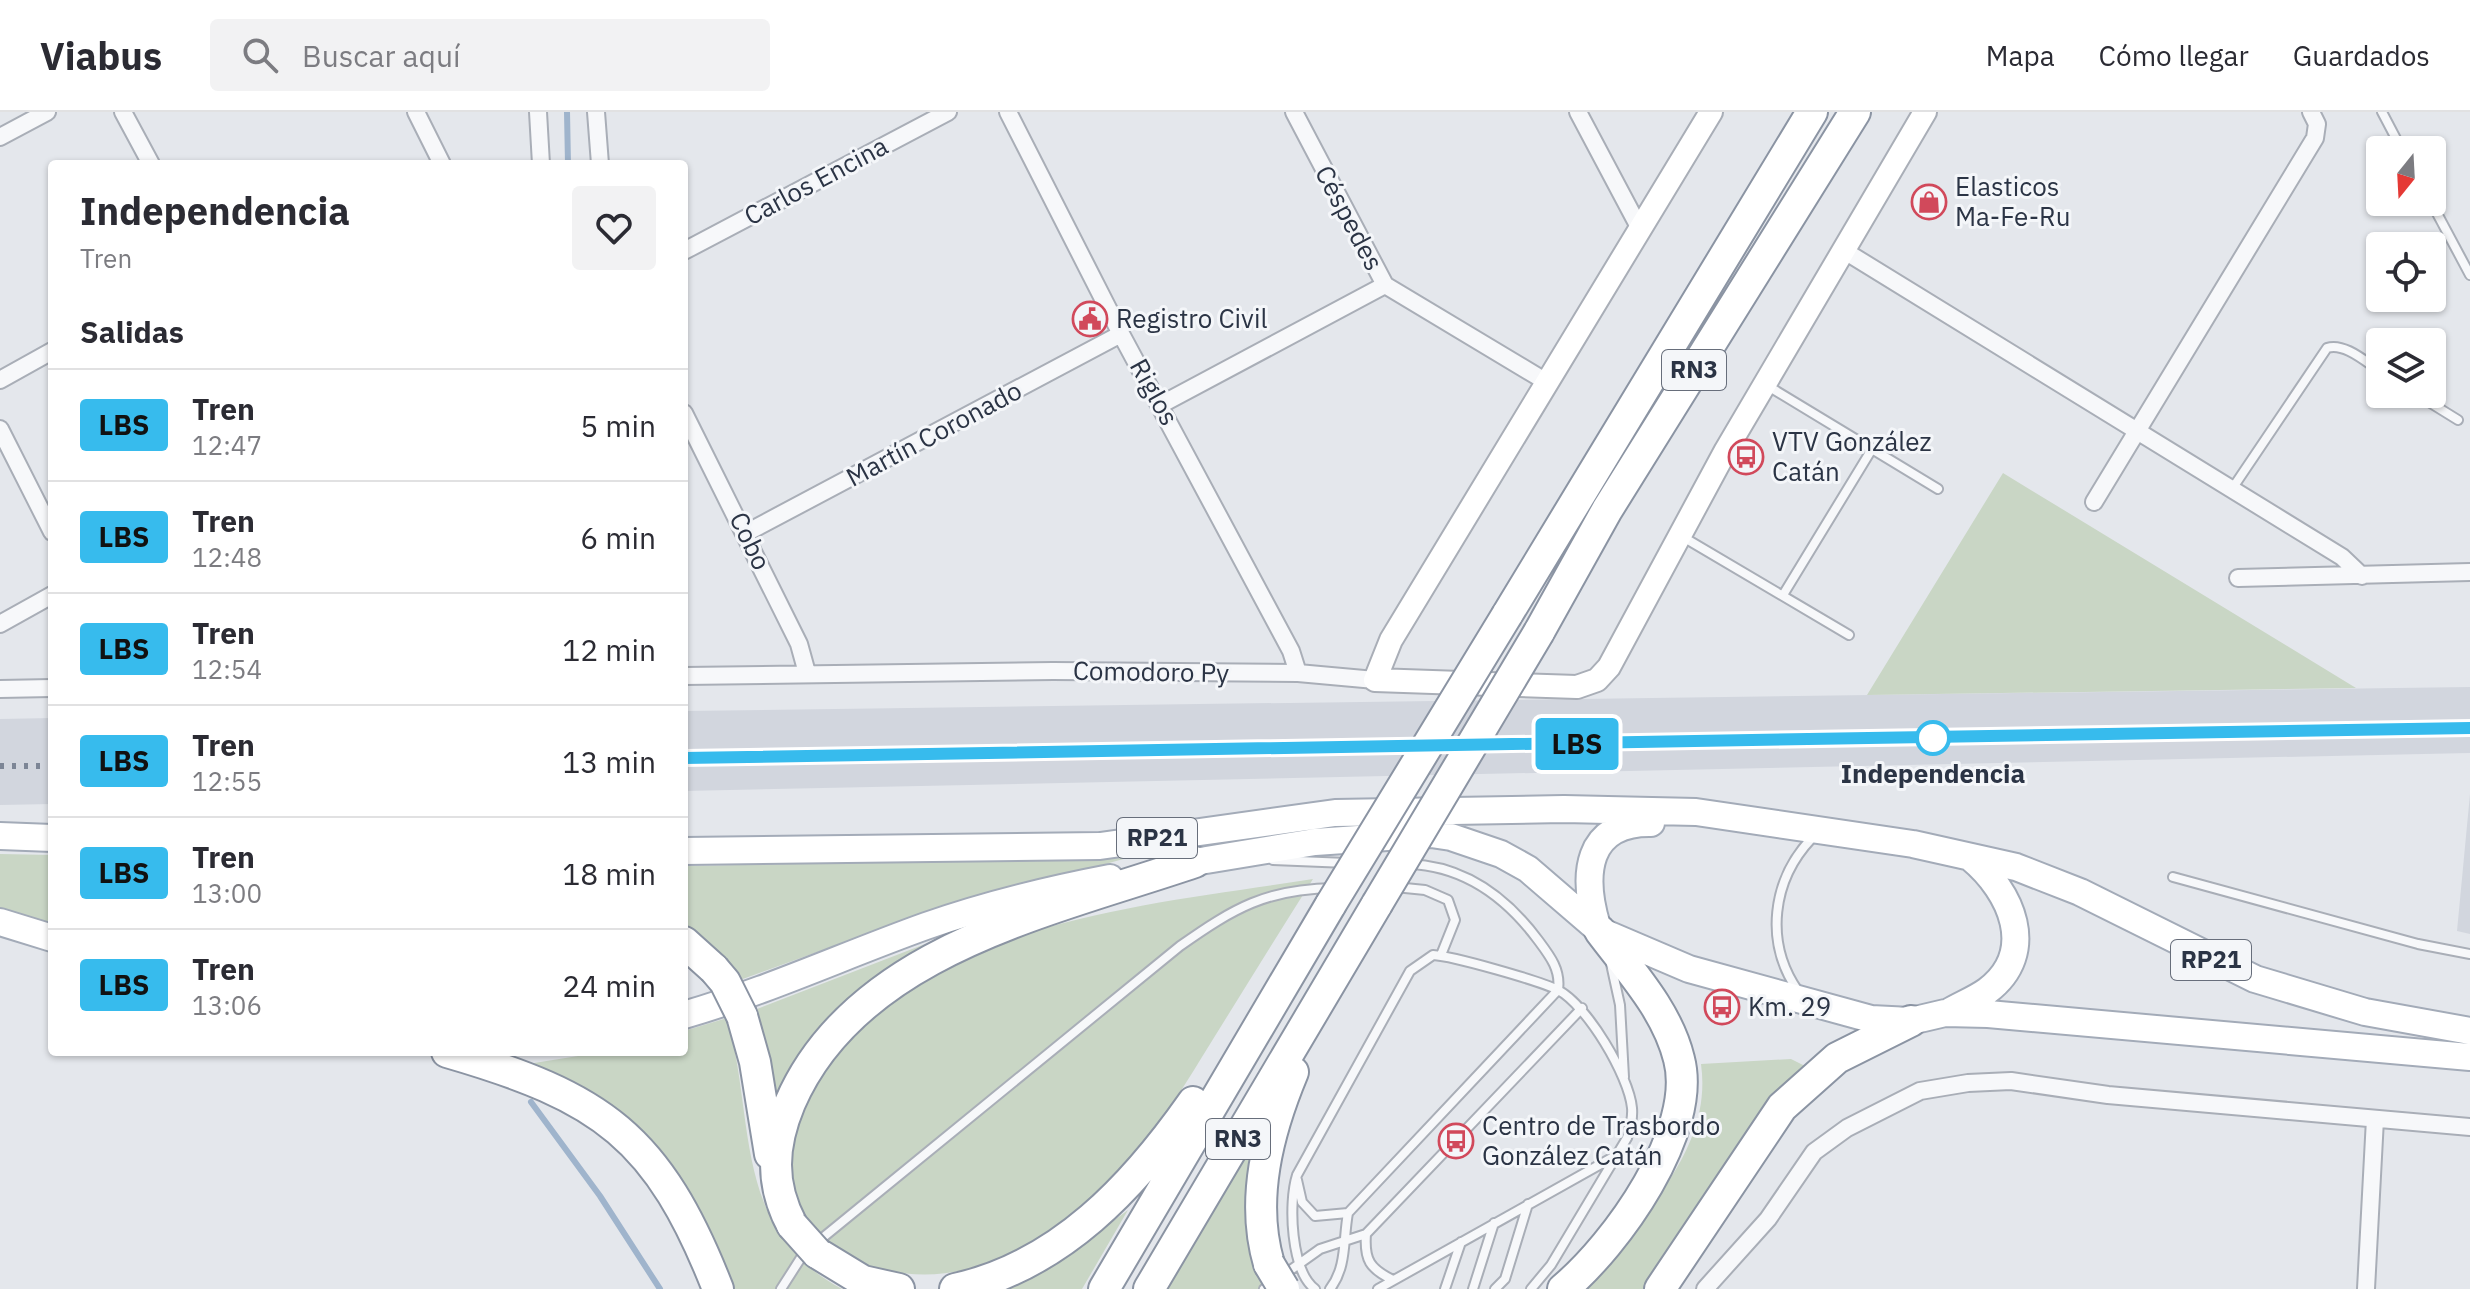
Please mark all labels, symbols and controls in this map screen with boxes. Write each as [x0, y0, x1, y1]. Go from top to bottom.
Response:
search box [210, 19, 770, 91]
text: Viabus [40, 31, 162, 80]
icon: search [238, 33, 282, 77]
text: Buscar aquí [302, 36, 461, 75]
text: Mapa [1986, 37, 2055, 74]
text: Cómo llegar [2099, 37, 2249, 74]
text: Guardados [2293, 37, 2430, 74]
street label: Carlos Encina [738, 128, 893, 232]
north arrow [2366, 136, 2446, 216]
map controls [2366, 136, 2446, 408]
street label: Céspedes [1308, 159, 1392, 276]
place label: Elasticos Ma-Fe-Ru [1955, 169, 2070, 233]
shop icon: Elasticos Ma-Fe-Ru [1910, 183, 1948, 221]
text: Independencia [80, 186, 350, 235]
button: heart [572, 186, 656, 270]
button: locate [2366, 232, 2446, 312]
text: Tren [80, 241, 132, 275]
public building icon: Registro Civil [1071, 300, 1109, 338]
place label: Registro Civil [1116, 301, 1267, 335]
text: Salidas [80, 312, 184, 351]
button: layers [2366, 328, 2446, 408]
road number: RN3 [1662, 350, 1726, 390]
street label: Riglos [1123, 352, 1187, 431]
street label: Martín Coronado [840, 373, 1027, 494]
text: Tren [192, 389, 255, 428]
text: LBS [99, 406, 150, 443]
text: 5 min [580, 406, 656, 445]
place label: VTV González Catán [1772, 424, 1932, 488]
text: 12:47 [192, 428, 262, 462]
bus stop icon: VTV González Catán [1727, 438, 1765, 476]
text: Tren [192, 501, 255, 540]
street label: Cobo [722, 506, 779, 575]
text: LBS [99, 518, 150, 555]
text: 6 min [580, 518, 656, 557]
text: 12:48 [192, 540, 262, 574]
text: Tren [192, 613, 255, 652]
text: LBS [99, 630, 150, 667]
text: 12 min [562, 630, 656, 669]
text: 12:54 [192, 652, 262, 686]
street label: Comodoro Py [1073, 653, 1230, 689]
line badge: LBS [1531, 718, 1623, 770]
marker: Independencia [1916, 721, 1950, 755]
text: Tren [192, 725, 255, 764]
text: LBS [1552, 725, 1603, 762]
text: LBS [99, 742, 150, 779]
text: 13 min [562, 742, 656, 781]
place label: Independencia [1841, 756, 2026, 790]
text: 12:55 [192, 764, 262, 798]
road number: RP21 [1117, 818, 1197, 858]
text: Tren [192, 837, 255, 876]
text: LBS [99, 854, 150, 891]
text: 18 min [562, 854, 656, 893]
text: 13:00 [192, 876, 262, 910]
road number: RP21 [2171, 940, 2251, 980]
text: Tren [192, 949, 255, 988]
text: LBS [99, 966, 150, 1003]
text: 24 min [562, 966, 656, 1005]
text: 13:06 [192, 988, 262, 1022]
bus stop icon: Km. 29 [1703, 988, 1741, 1026]
place label: Km. 29 [1748, 989, 1831, 1023]
place label: Centro de Trasbordo González Catán [1482, 1108, 1720, 1172]
road number: RN3 [1206, 1119, 1270, 1159]
bus stop icon: Centro de Trasbordo González Catán [1437, 1122, 1475, 1160]

